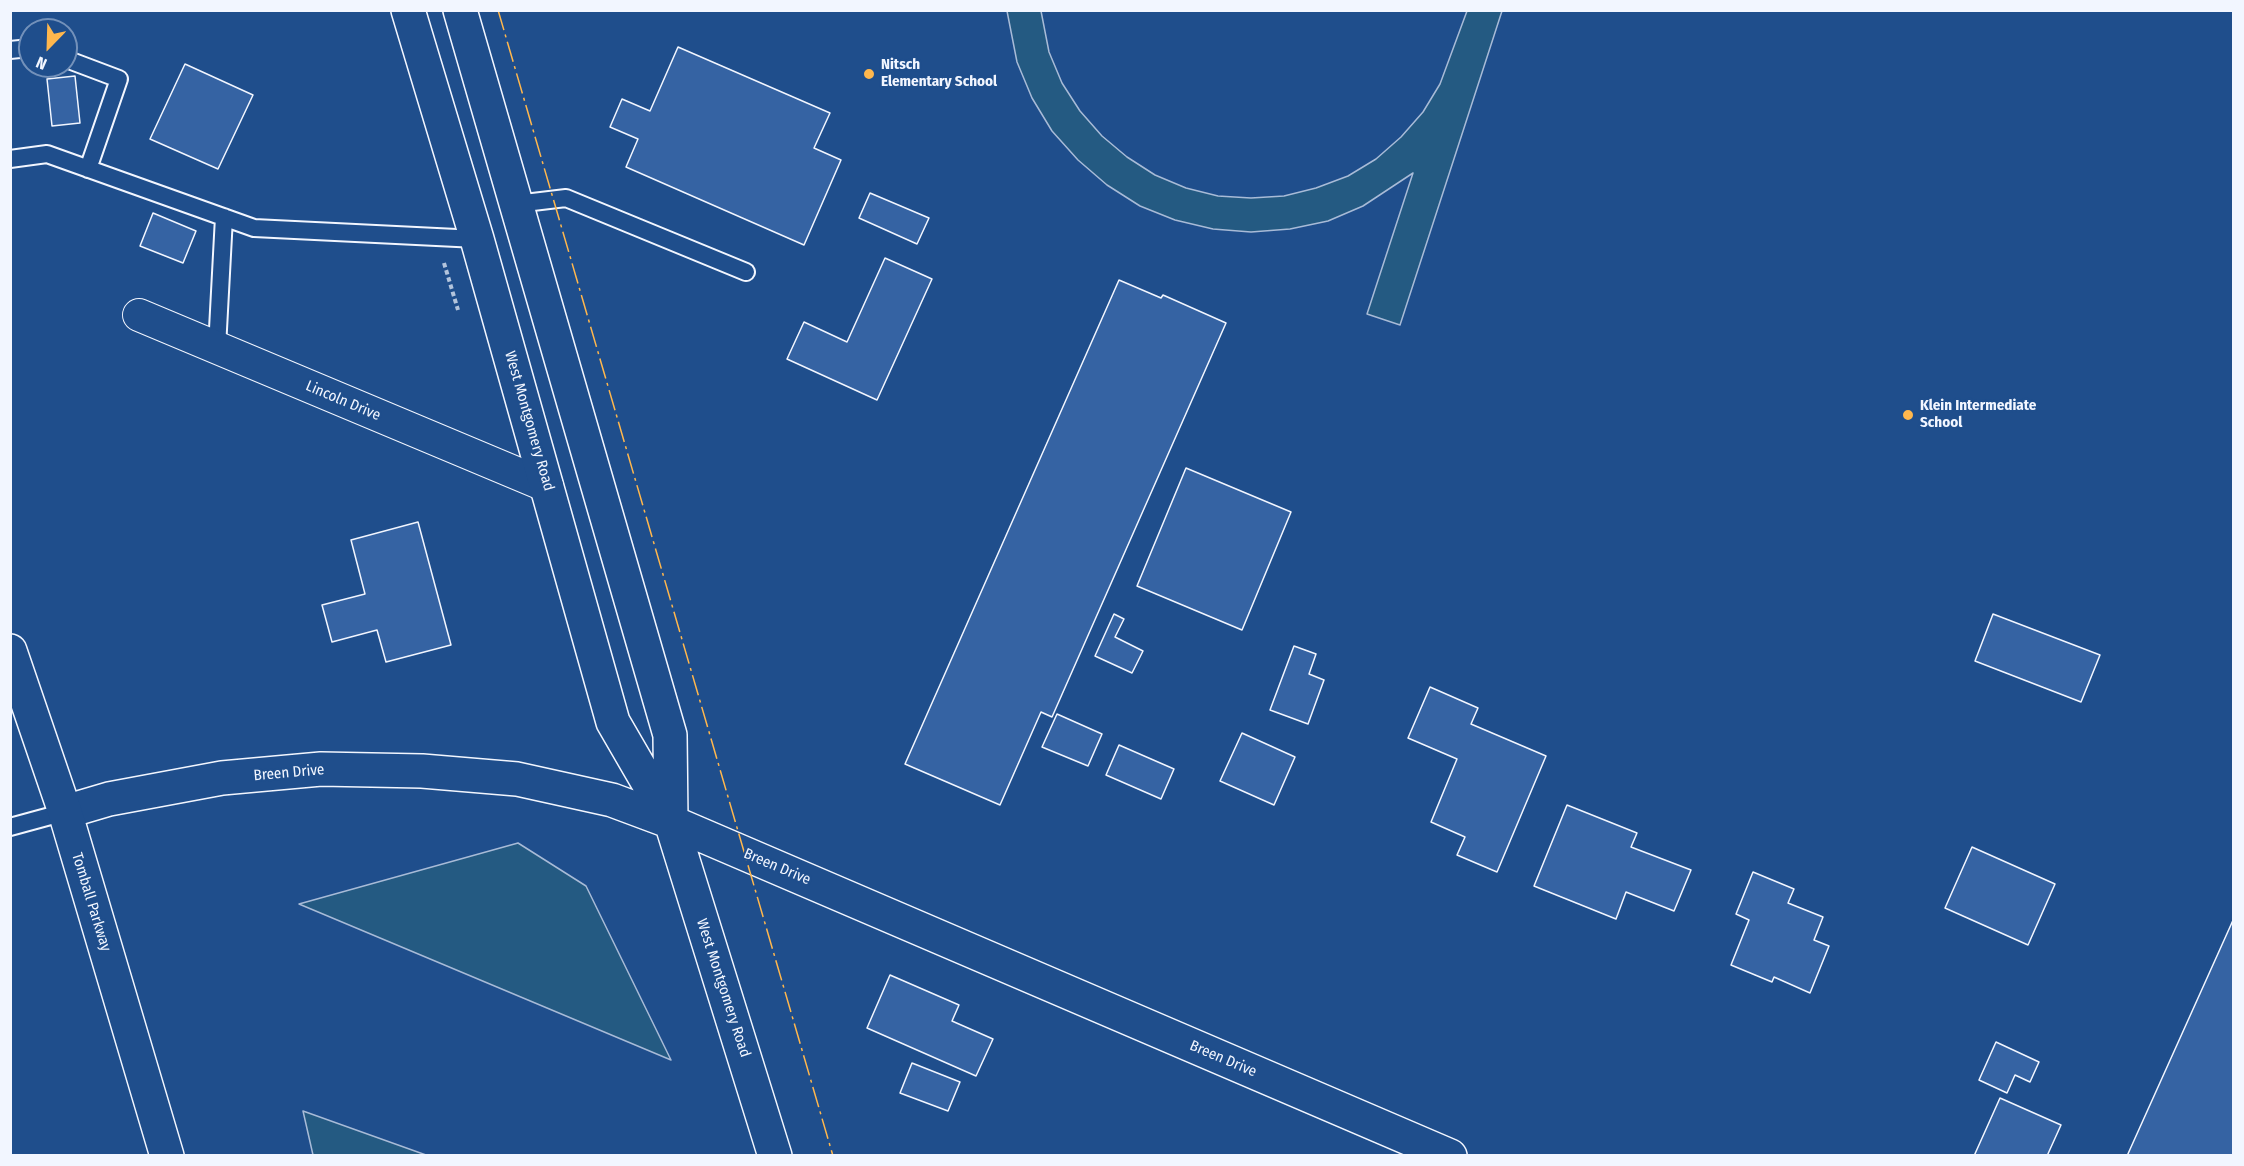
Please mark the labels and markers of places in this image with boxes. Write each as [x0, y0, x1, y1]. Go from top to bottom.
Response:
place label: Nitsch Elementary School [881, 56, 997, 91]
marker: Nitsch Elementary School [862, 67, 876, 81]
place label: Klein Intermediate School [1920, 397, 2036, 432]
marker: Klein Intermediate School [1901, 408, 1915, 422]

